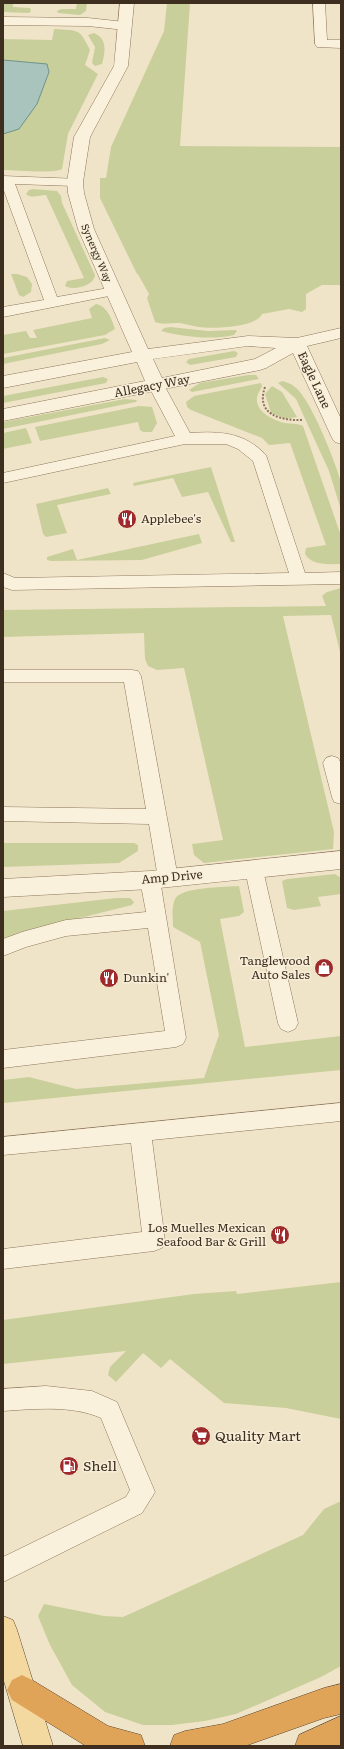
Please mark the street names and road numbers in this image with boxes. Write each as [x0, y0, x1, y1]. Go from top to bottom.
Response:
street label: Synergy Way [78, 221, 117, 285]
street label: Eagle Lane [294, 348, 336, 411]
street label: Allegacy Way [112, 369, 191, 401]
street label: Amp Drive [141, 864, 203, 888]

